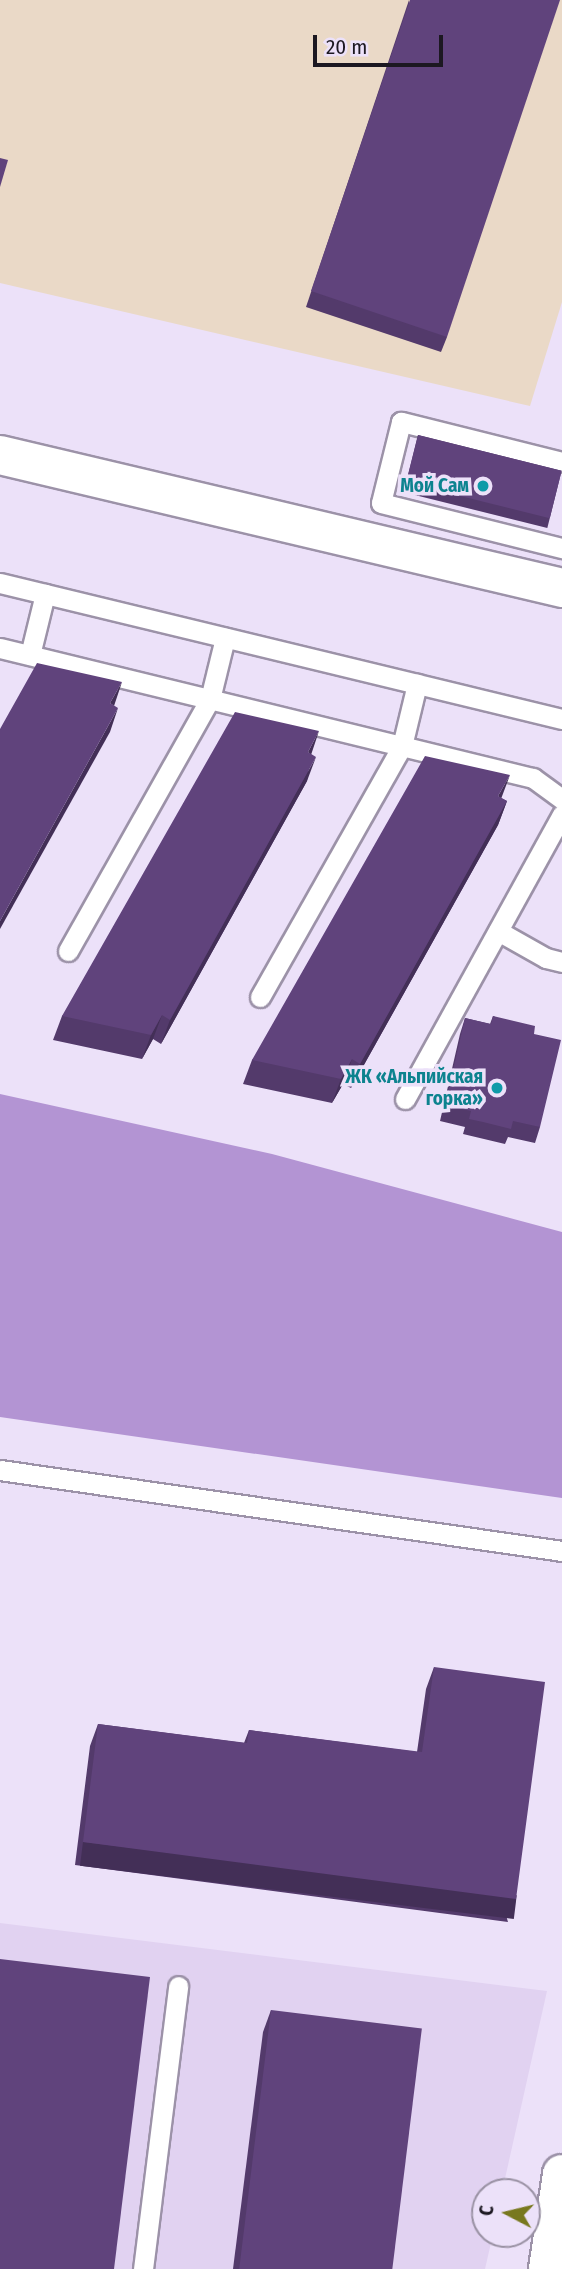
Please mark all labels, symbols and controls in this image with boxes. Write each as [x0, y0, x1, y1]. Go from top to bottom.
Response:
scale bar [317, 21, 447, 65]
text: 20 m [326, 34, 367, 60]
place label: Мой Сам [400, 475, 469, 497]
marker: Мой Сам [475, 478, 491, 494]
place label: ЖК «Альпийская горка» [345, 1066, 483, 1110]
marker: ЖК «Альпийская горка» [489, 1080, 505, 1096]
north arrow [471, 2178, 541, 2248]
text: С [475, 2204, 499, 2217]

